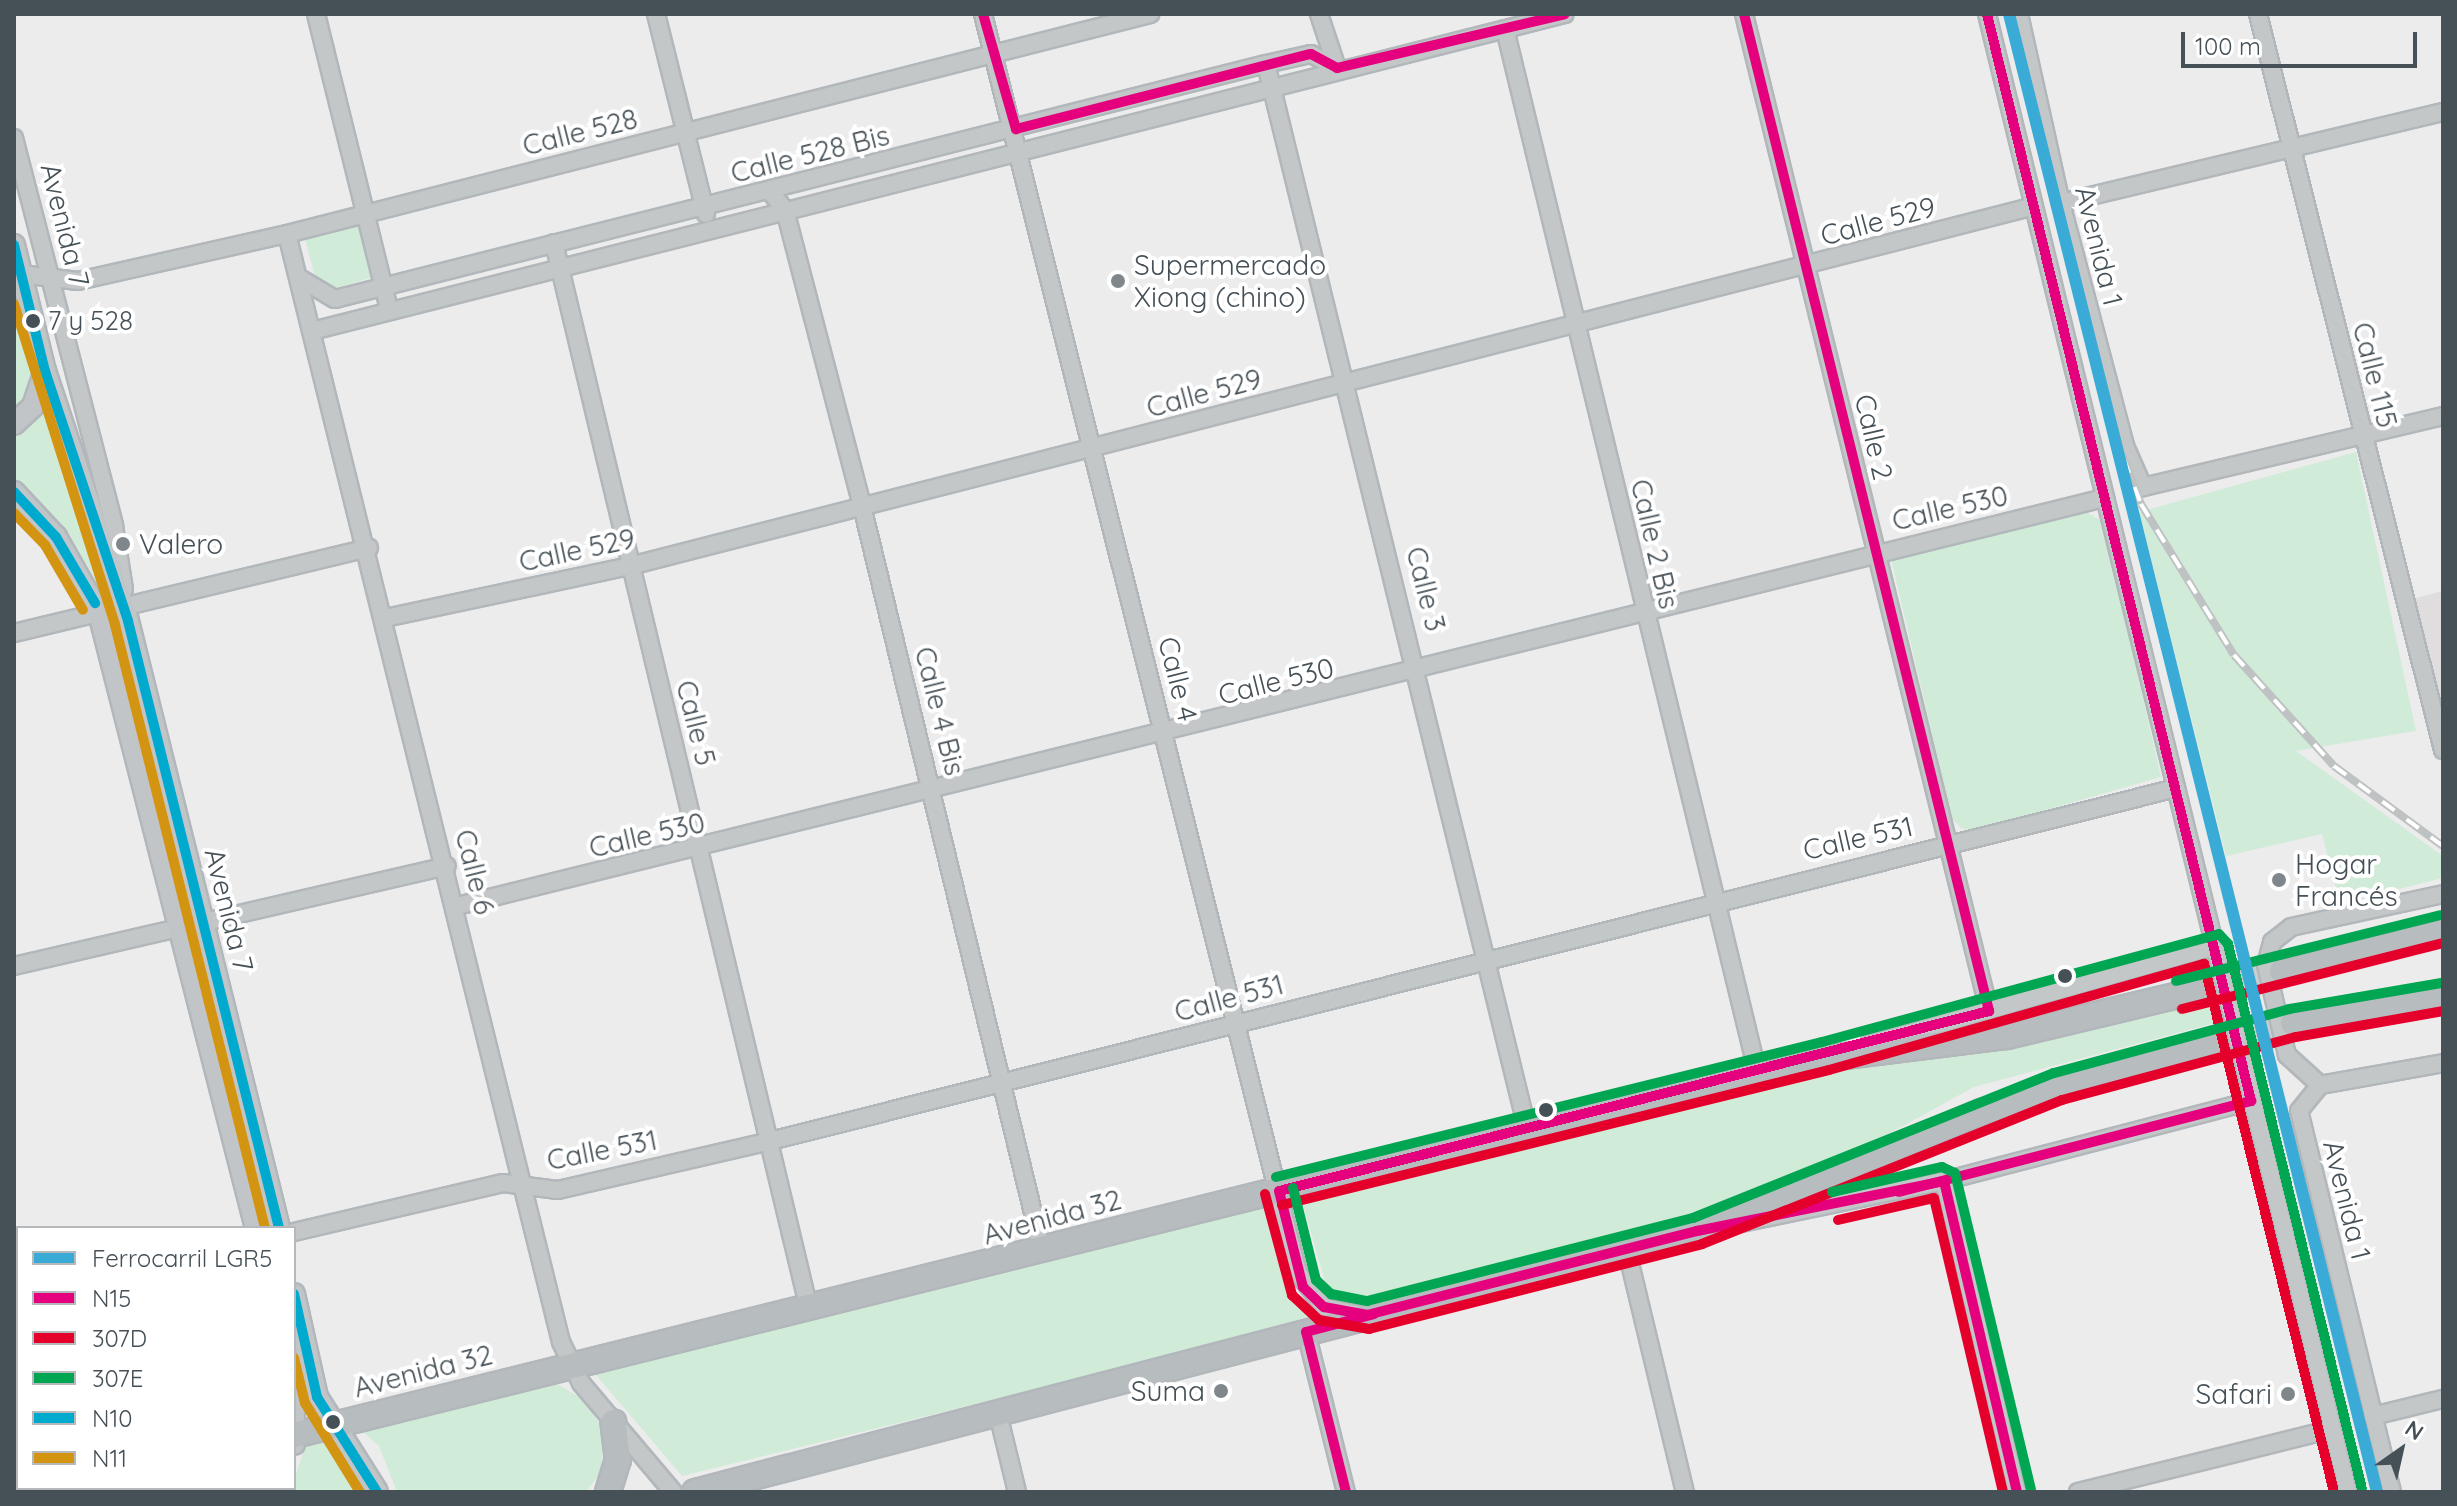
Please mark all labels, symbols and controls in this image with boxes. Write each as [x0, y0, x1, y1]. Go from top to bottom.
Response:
scale bar [2185, 16, 2421, 66]
text: 100 m [2195, 31, 2261, 61]
street label: Calle 528 [519, 102, 641, 162]
street label: Calle 528 Bis [727, 118, 893, 190]
street label: Avenida 7 [33, 160, 97, 290]
street label: Avenida 1 [2068, 183, 2130, 309]
street label: Calle 529 [1817, 190, 1939, 252]
place label: Supermercado Xiong (chino) [1134, 248, 1326, 314]
marker: Supermercado Xiong (chino) [1109, 272, 1127, 290]
place label: 7 y 528 [48, 305, 133, 337]
marker: 7 y 528 [25, 313, 41, 329]
street label: Calle 115 [2346, 319, 2404, 431]
street label: Calle 529 [1143, 362, 1265, 424]
street label: Calle 2 [1848, 391, 1900, 483]
street label: Calle 2 Bis [1624, 476, 1686, 612]
street label: Calle 530 [1889, 478, 2011, 538]
street label: Calle 529 [516, 521, 638, 579]
place label: Valero [139, 527, 223, 561]
marker: Valero [114, 535, 132, 553]
street label: Calle 3 [1399, 543, 1453, 635]
street label: Calle 4 [1151, 633, 1205, 725]
street label: Calle 4 Bis [908, 643, 972, 779]
street label: Calle 530 [1215, 650, 1337, 712]
street label: Calle 5 [669, 677, 723, 769]
street label: Calle 530 [586, 805, 708, 865]
street label: Calle 531 [1800, 809, 1916, 867]
street label: Calle 6 [448, 826, 502, 918]
street label: Avenida 7 [197, 845, 261, 975]
place label: Hogar Francés [2295, 847, 2398, 913]
marker: Hogar Francés [2270, 871, 2288, 889]
street label: Calle 531 [1171, 967, 1287, 1029]
unlabelled marker [2057, 968, 2073, 984]
unlabelled marker [1538, 1102, 1554, 1118]
street label: Calle 531 [544, 1123, 660, 1177]
street label: Avenida 1 [2316, 1137, 2378, 1263]
street label: Avenida 32 [979, 1182, 1125, 1252]
legend [16, 1226, 296, 1490]
text: Ferrocarril LGR5 [92, 1243, 272, 1273]
text: N15 [92, 1283, 131, 1313]
text: 307D [92, 1323, 147, 1353]
street label: Avenida 32 [350, 1338, 496, 1404]
text: 307E [92, 1363, 143, 1393]
place label: Suma [1131, 1374, 1205, 1408]
place label: Safari [2195, 1377, 2272, 1411]
marker: Suma [1212, 1382, 1230, 1400]
marker: Safari [2279, 1385, 2297, 1403]
text: N10 [92, 1403, 133, 1433]
north arrow [2361, 1410, 2441, 1490]
unlabelled marker [325, 1414, 341, 1430]
text: N [2400, 1414, 2429, 1446]
text: N11 [92, 1443, 127, 1473]

